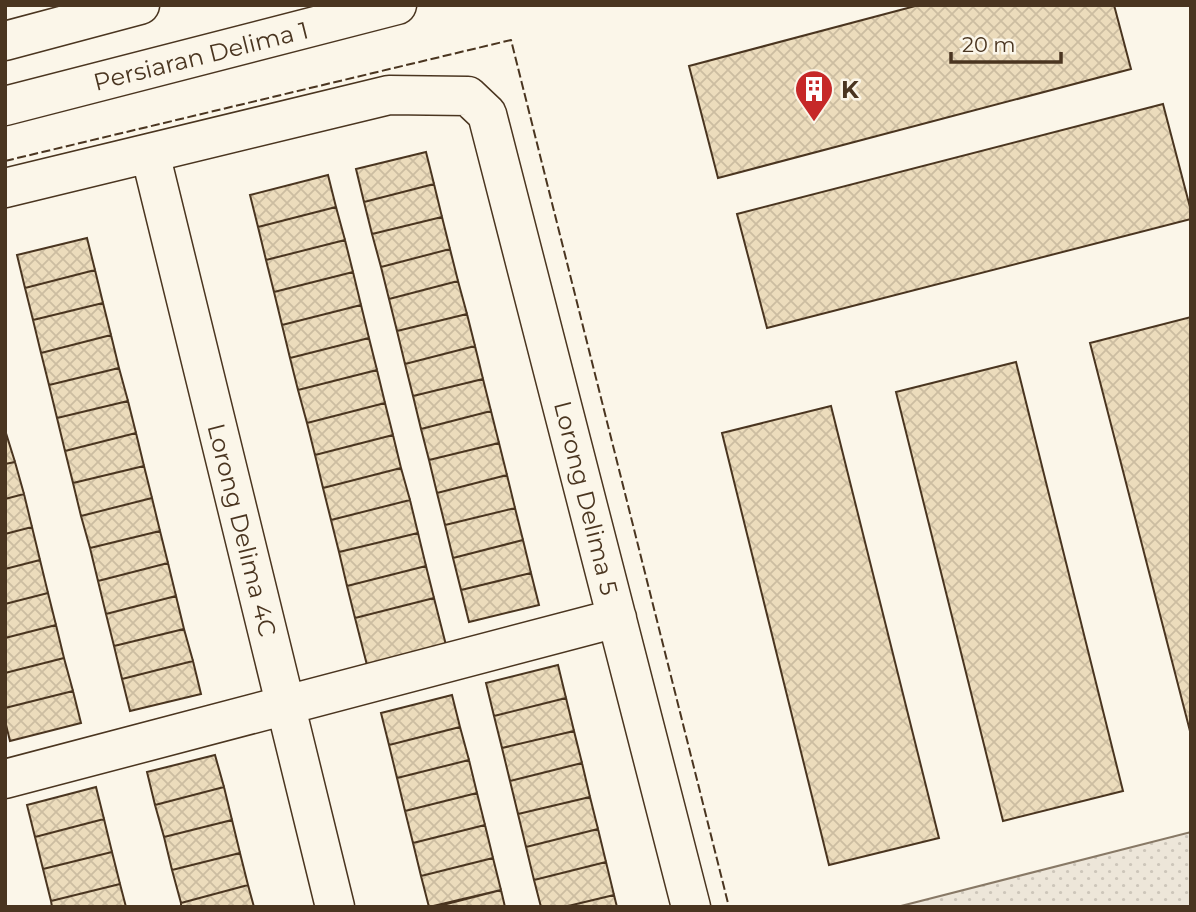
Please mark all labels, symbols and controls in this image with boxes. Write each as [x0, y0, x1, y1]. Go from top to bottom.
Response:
street label: Persiaran Delima 1 [91, 15, 311, 97]
scale bar [951, 21, 1061, 65]
text: 20 m [962, 32, 1016, 57]
building icon: K [793, 68, 835, 123]
place label: K [841, 75, 860, 104]
street label: Lorong Delima 5 [548, 398, 624, 598]
street label: Lorong Delima 4C [201, 420, 283, 640]

